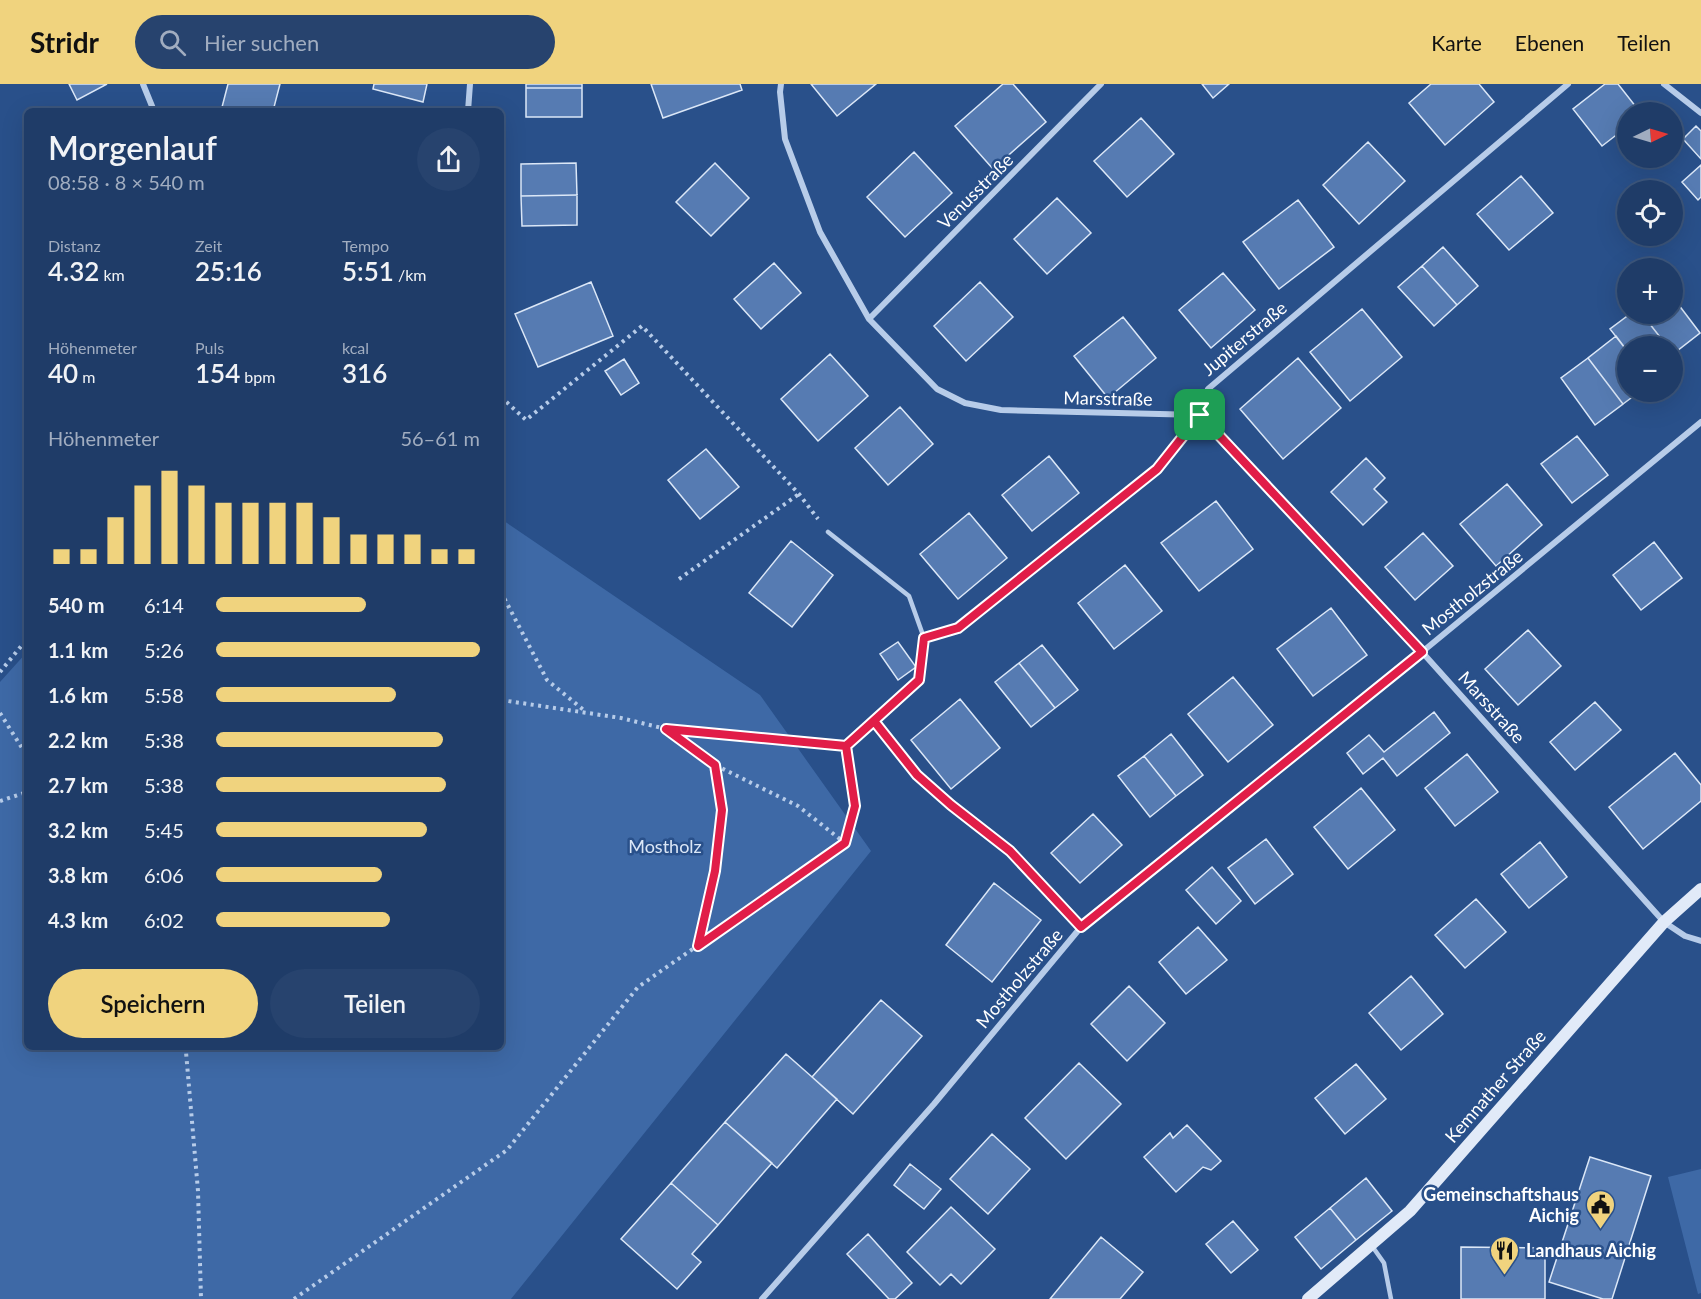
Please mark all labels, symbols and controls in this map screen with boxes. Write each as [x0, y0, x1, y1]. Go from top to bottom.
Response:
search box [135, 15, 555, 69]
text: Stridr [30, 25, 99, 59]
icon: search [156, 26, 189, 59]
text: Hier suchen [204, 29, 319, 56]
text: Karte [1431, 30, 1482, 55]
text: Ebenen [1515, 30, 1584, 55]
text: Teilen [1617, 30, 1671, 55]
north arrow [1617, 102, 1683, 168]
map controls [1617, 102, 1683, 402]
text: Morgenlauf [48, 127, 217, 167]
button: share [417, 128, 480, 191]
street label: Venusstraße [933, 149, 1017, 233]
text: 08:58 · 8 × 540 m [48, 170, 205, 194]
button: locate [1617, 180, 1683, 246]
text: Distanz [48, 236, 101, 255]
text: Zeit [195, 236, 222, 255]
text: Tempo [342, 236, 389, 255]
text: 4.32 [48, 255, 99, 287]
text: 25:16 [195, 255, 262, 287]
text: 5:51 [342, 255, 394, 287]
button: + [1617, 258, 1683, 324]
text: km [99, 265, 125, 284]
text: /km [394, 265, 426, 284]
street label: Jupiterstraße [1197, 296, 1291, 380]
button: − [1617, 336, 1683, 402]
text: Höhenmeter [48, 338, 137, 357]
text: Puls [195, 338, 224, 357]
text: kcal [342, 338, 369, 357]
text: 40 [48, 357, 78, 389]
text: 154 [195, 357, 240, 389]
text: 316 [342, 357, 387, 389]
text: m [78, 367, 95, 386]
text: bpm [240, 367, 275, 386]
street label: Marsstraße [1063, 386, 1153, 410]
pin [1174, 389, 1225, 440]
icon: arrive [1183, 398, 1216, 431]
text: Höhenmeter [48, 426, 159, 450]
text: 56–61 m [400, 426, 480, 450]
street label: Mostholzstraße [1417, 545, 1527, 639]
text: 540 m [48, 593, 104, 617]
text: 6:14 [144, 593, 184, 617]
text: 1.1 km [48, 638, 108, 662]
text: 5:26 [144, 638, 184, 662]
street label: Marsstraße [1454, 666, 1530, 748]
text: 1.6 km [48, 683, 108, 707]
text: 5:58 [144, 683, 184, 707]
text: 2.2 km [48, 728, 108, 752]
text: 5:38 [144, 728, 184, 752]
text: 2.7 km [48, 773, 108, 797]
text: 5:38 [144, 773, 184, 797]
text: 3.2 km [48, 818, 108, 842]
text: 5:45 [144, 818, 184, 842]
park label: Mostholz [628, 835, 702, 857]
text: 3.8 km [48, 863, 108, 887]
text: 6:06 [144, 863, 184, 887]
text: 4.3 km [48, 908, 108, 932]
text: 6:02 [144, 908, 184, 932]
street label: Mostholzstraße [971, 924, 1067, 1032]
button: Speichern [48, 969, 258, 1038]
button: Teilen [270, 969, 480, 1038]
street label: Kemnather Straße [1440, 1025, 1550, 1147]
place label: Gemeinschaftshaus Aichig [1423, 1183, 1579, 1226]
public building icon: Gemeinschaftshaus Aichig [1584, 1188, 1616, 1230]
restaurant icon: Landhaus Aichig [1489, 1234, 1521, 1276]
place label: Landhaus Aichig [1526, 1239, 1656, 1261]

